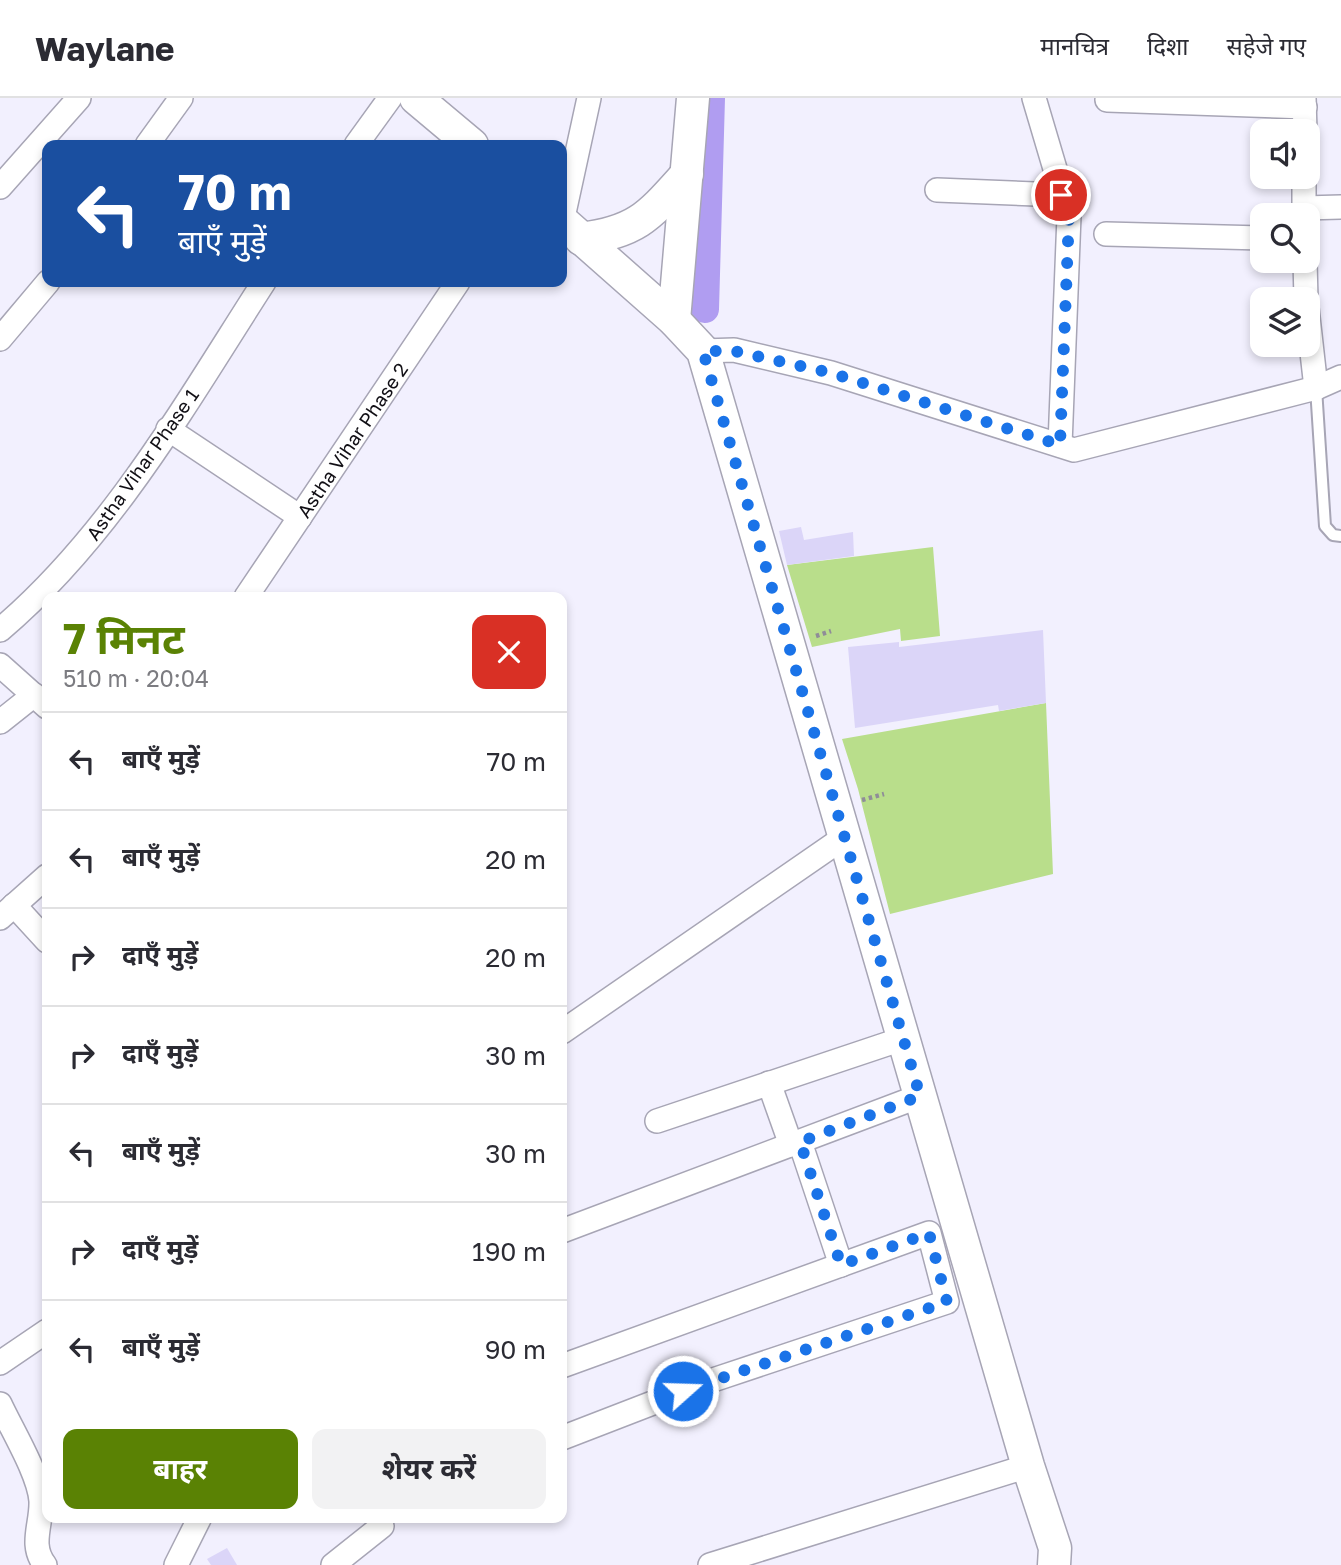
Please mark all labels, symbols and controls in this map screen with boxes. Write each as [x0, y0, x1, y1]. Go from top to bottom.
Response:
text: Waylane [35, 29, 174, 68]
text: मानचित्र [1040, 31, 1109, 60]
text: दिशा [1147, 31, 1188, 60]
text: सहेजे गए [1226, 31, 1306, 60]
map controls [1250, 119, 1320, 357]
button: sound [1250, 119, 1320, 189]
text: 70 m [178, 162, 292, 221]
pin [1031, 165, 1091, 225]
icon: left [63, 168, 154, 259]
icon: arrive [1042, 176, 1080, 214]
button: search [1250, 203, 1320, 273]
text: बाएँ मुड़ें [178, 222, 267, 260]
button: layers [1250, 287, 1320, 357]
street label: Astha Vihar Phase 2 [292, 358, 412, 522]
street label: Astha Vihar Phase 1 [81, 384, 203, 544]
text: 7 मिनट [63, 613, 185, 663]
button: close [472, 615, 546, 689]
text: 510 m · 20:04 [63, 664, 209, 692]
icon: left [63, 742, 101, 780]
text: बाएँ मुड़ें [122, 743, 200, 774]
text: 70 m [487, 746, 546, 777]
icon: left [63, 840, 101, 878]
text: बाएँ मुड़ें [122, 841, 200, 872]
text: 20 m [485, 844, 546, 875]
icon: right [63, 938, 101, 976]
text: दाएँ मुड़ें [122, 939, 198, 970]
text: 20 m [485, 942, 546, 973]
icon: right [63, 1036, 101, 1074]
text: दाएँ मुड़ें [122, 1037, 198, 1068]
text: 30 m [485, 1040, 546, 1071]
icon: left [63, 1134, 101, 1172]
text: बाएँ मुड़ें [122, 1135, 200, 1166]
text: 30 m [485, 1138, 546, 1169]
icon: right [63, 1232, 101, 1270]
text: दाएँ मुड़ें [122, 1233, 198, 1264]
text: 190 m [472, 1236, 546, 1267]
icon: left [63, 1330, 101, 1368]
text: बाएँ मुड़ें [122, 1331, 200, 1362]
text: 90 m [485, 1334, 546, 1365]
position arrow [646, 1354, 720, 1428]
button: बाहर [63, 1429, 298, 1509]
button: शेयर करें [312, 1429, 546, 1509]

